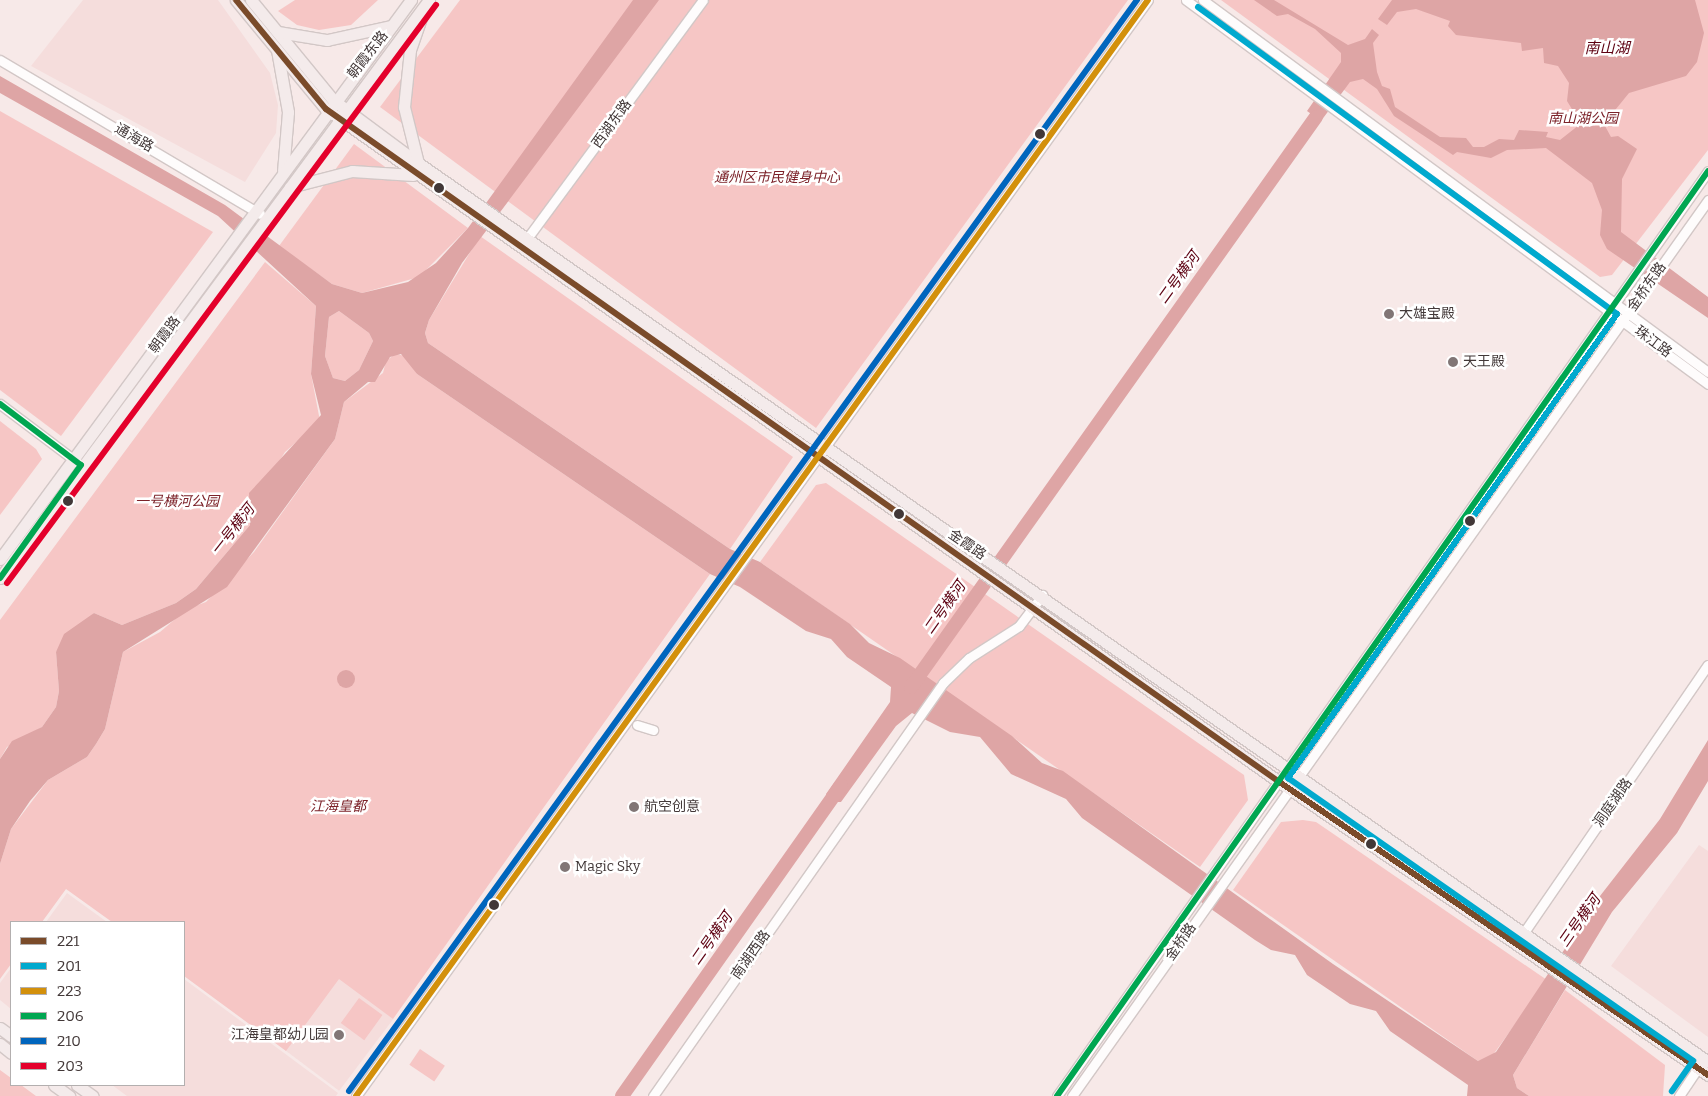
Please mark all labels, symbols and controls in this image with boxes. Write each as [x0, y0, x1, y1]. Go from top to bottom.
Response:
street label: 朝霞东路 [344, 28, 392, 82]
water label: 南山湖 [1585, 40, 1629, 58]
street label: 西湖东路 [589, 96, 635, 152]
park label: 南山湖公园 [1548, 111, 1618, 127]
street label: 通海路 [112, 120, 156, 156]
unlabelled marker [1035, 129, 1045, 139]
park label: 通州区市民健身中心 [714, 170, 840, 186]
unlabelled marker [434, 183, 444, 193]
water label: 二号横河 [1154, 248, 1204, 308]
street label: 金桥东路 [1624, 259, 1670, 315]
place label: 大雄宝殿 [1399, 306, 1455, 322]
marker: 大雄宝殿 [1383, 308, 1395, 320]
street label: 朝霞路 [146, 313, 184, 357]
street label: 珠江路 [1631, 323, 1675, 361]
place label: 天王殿 [1463, 354, 1505, 370]
marker: 天王殿 [1447, 356, 1459, 368]
park label: 一号横河公园 [135, 494, 219, 510]
unlabelled marker [63, 496, 73, 506]
water label: 一号横河 [207, 501, 259, 559]
unlabelled marker [894, 509, 904, 519]
unlabelled marker [1465, 516, 1475, 526]
street label: 金霞路 [945, 526, 989, 564]
water label: 二号横河 [920, 578, 970, 638]
street label: 洞庭湖路 [1590, 775, 1636, 831]
park label: 江海皇都 [310, 799, 366, 815]
place label: 航空创意 [644, 799, 700, 815]
marker: 航空创意 [628, 801, 640, 813]
unlabelled marker [1366, 839, 1376, 849]
place label: Magic Sky [575, 859, 640, 875]
marker: Magic Sky [559, 861, 571, 873]
water label: 三号横河 [1555, 891, 1605, 951]
unlabelled marker [489, 900, 499, 910]
water label: 二号横河 [687, 909, 737, 969]
street label: 金桥路 [1162, 920, 1200, 964]
legend [10, 921, 185, 1086]
street label: 南湖西路 [728, 927, 774, 983]
text: 221 [57, 932, 79, 950]
text: 201 [57, 957, 81, 975]
text: 223 [57, 982, 82, 1000]
text: 206 [57, 1007, 84, 1025]
place label: 江海皇都幼儿园 [231, 1027, 329, 1043]
marker: 江海皇都幼儿园 [333, 1029, 345, 1041]
text: 210 [57, 1032, 81, 1050]
text: 203 [57, 1057, 83, 1075]

